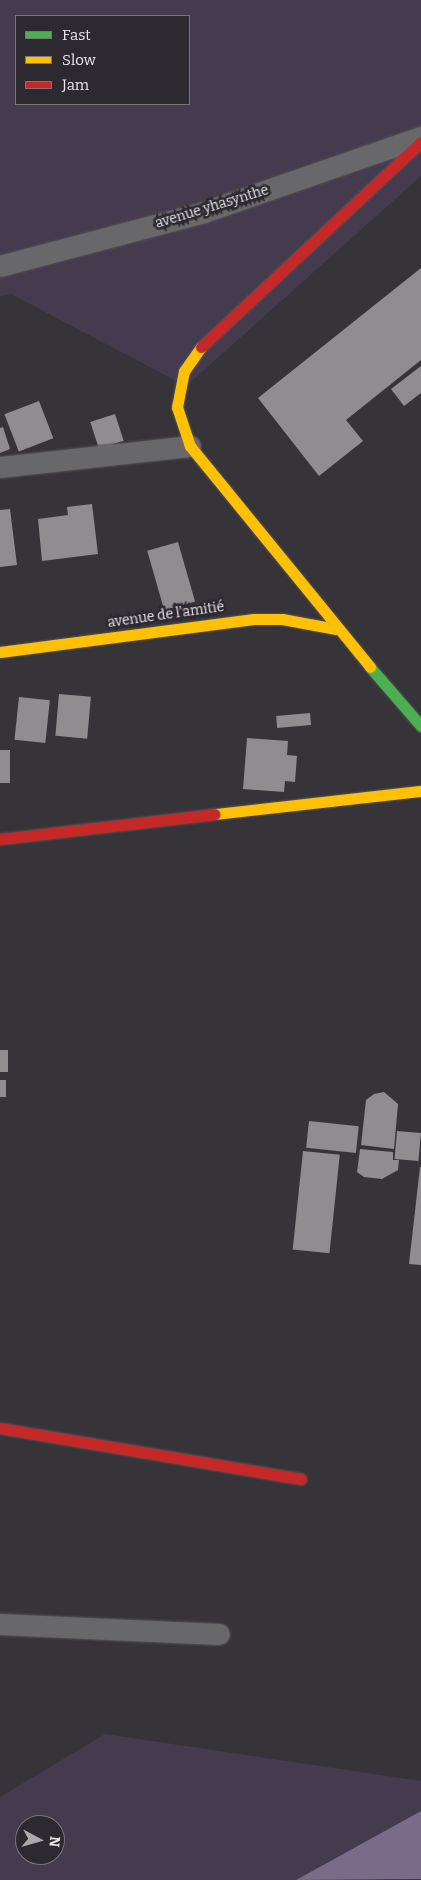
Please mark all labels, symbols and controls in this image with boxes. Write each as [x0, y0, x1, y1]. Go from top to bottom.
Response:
legend [15, 15, 190, 105]
text: Fast [62, 26, 91, 44]
text: Slow [62, 51, 96, 69]
text: Jam [62, 76, 89, 94]
street label: avenue yhasynthe [153, 182, 271, 232]
street label: avenue de l'amitié [107, 598, 225, 632]
north arrow [15, 1815, 65, 1865]
text: N [45, 1835, 63, 1848]

